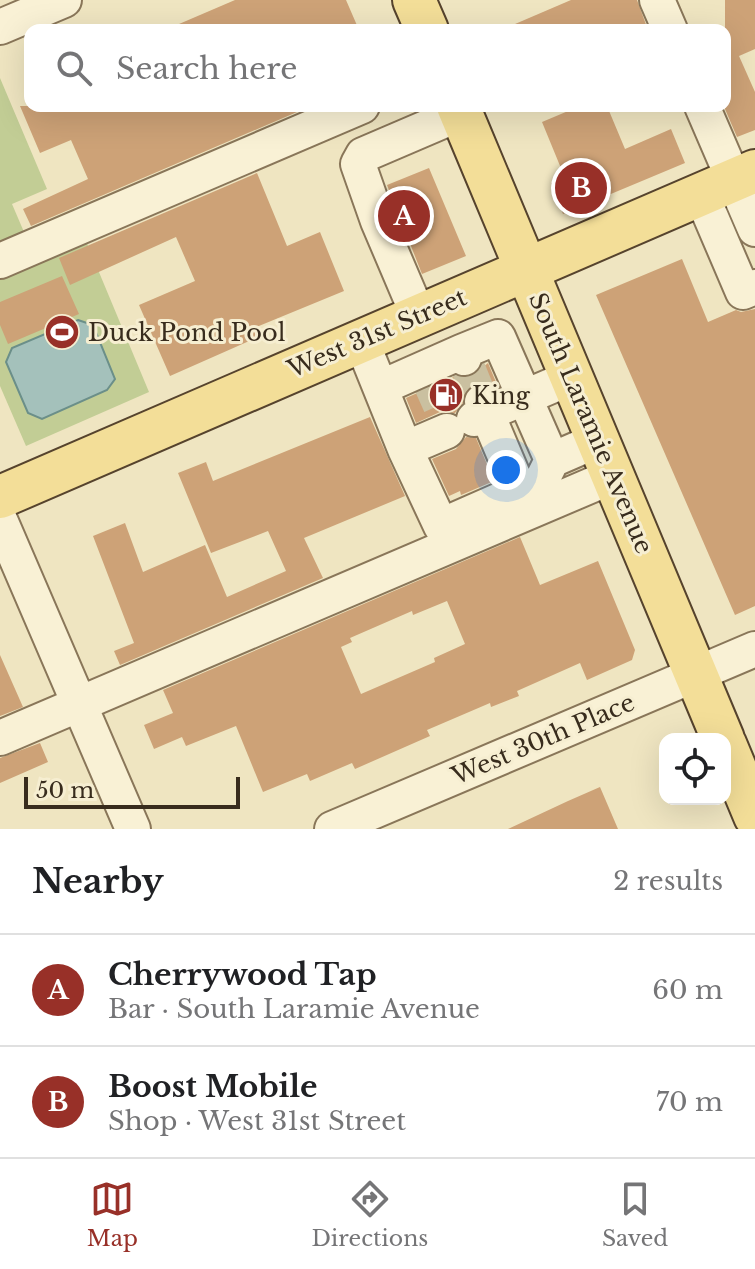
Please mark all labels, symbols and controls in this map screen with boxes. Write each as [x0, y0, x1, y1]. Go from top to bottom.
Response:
search box [24, 24, 731, 112]
icon: search [52, 46, 96, 90]
text: Search here [116, 50, 297, 87]
pin: B [555, 158, 607, 218]
pin: A [378, 186, 430, 246]
street label: West 31st Street [282, 282, 471, 384]
street label: South Laramie Avenue [523, 288, 659, 558]
sports icon: Duck Pond Pool [43, 313, 81, 351]
place label: Duck Pond Pool [88, 318, 286, 347]
fuel station icon: King [427, 376, 465, 414]
place label: King [472, 381, 530, 410]
your location [486, 450, 526, 490]
street label: West 30th Place [446, 687, 639, 791]
map controls [659, 733, 731, 805]
button: locate [659, 733, 731, 805]
scale bar [24, 773, 240, 809]
text: 50 m [36, 777, 94, 804]
text: Nearby [32, 860, 164, 902]
text: 2 results [613, 865, 723, 897]
text: Cherrywood Tap [108, 956, 377, 993]
text: A [47, 974, 69, 1006]
text: 60 m [652, 974, 723, 1006]
text: Bar · South Laramie Avenue [108, 993, 480, 1025]
text: Boost Mobile [108, 1068, 318, 1105]
text: B [48, 1086, 68, 1118]
text: 70 m [656, 1086, 723, 1118]
text: Shop · West 31st Street [108, 1105, 406, 1137]
tab: Map [87, 1177, 138, 1252]
tab: Directions [311, 1177, 428, 1252]
tab: Saved [602, 1177, 668, 1252]

